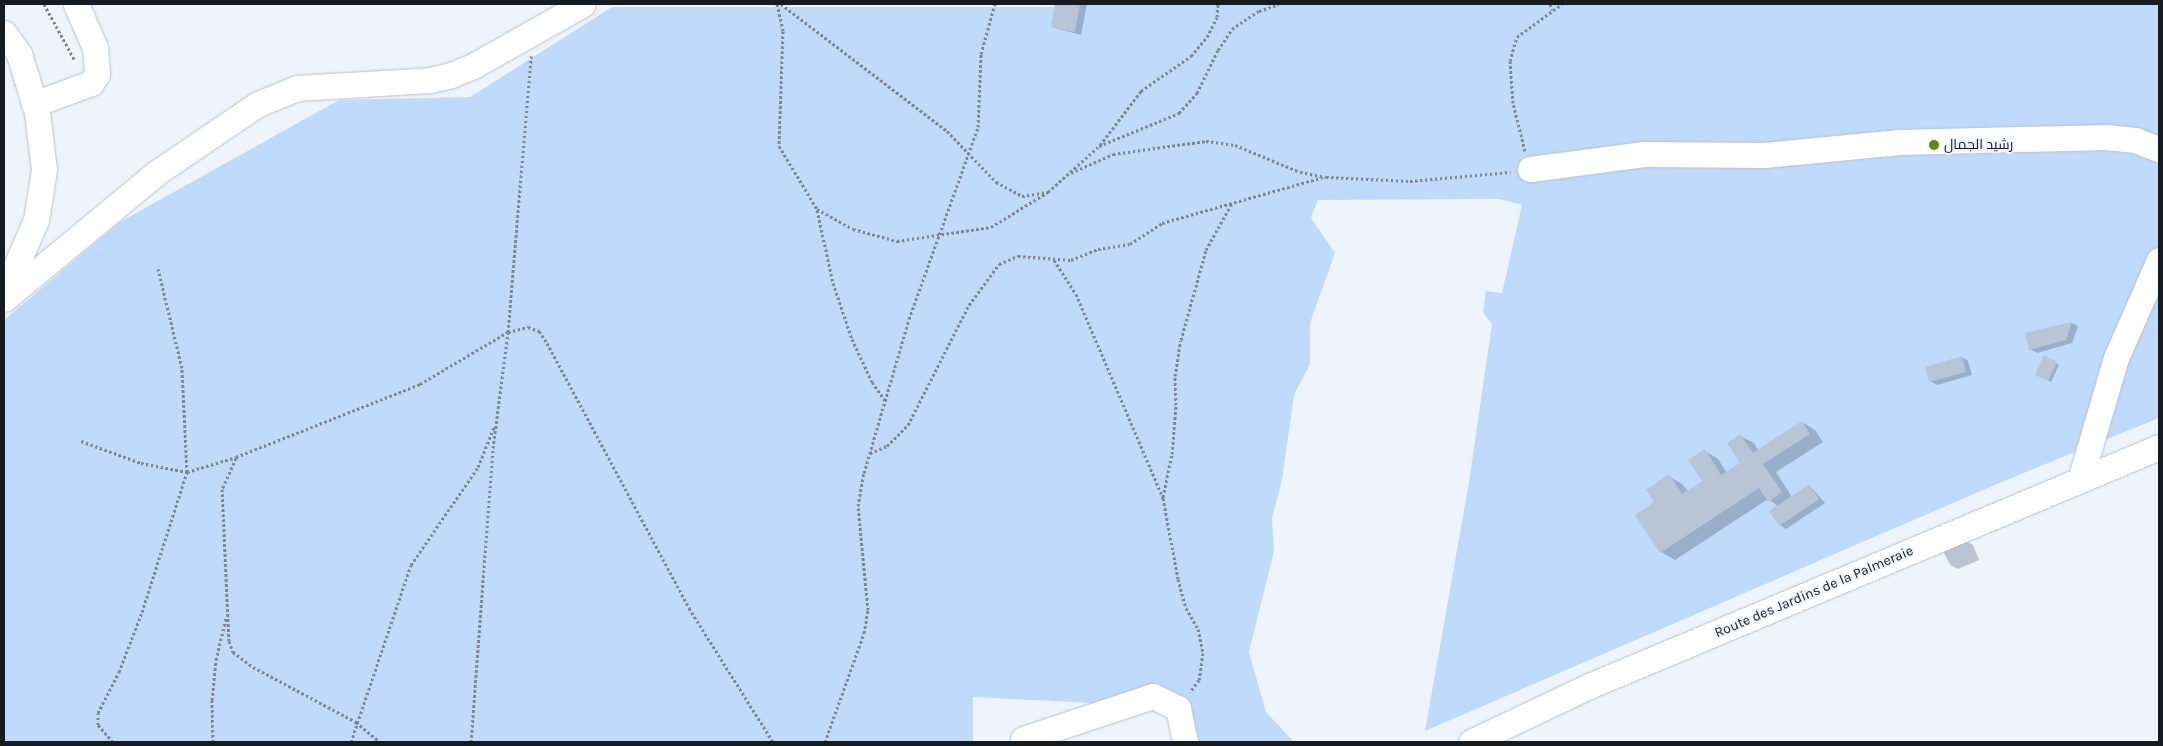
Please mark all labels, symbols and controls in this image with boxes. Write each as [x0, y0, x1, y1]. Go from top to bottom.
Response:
place label: رشيد الجمال [1944, 137, 2013, 153]
marker: رشيد الجمال [1928, 139, 1940, 151]
street label: Route des Jardins de la Palmeraie [1712, 542, 1916, 642]

